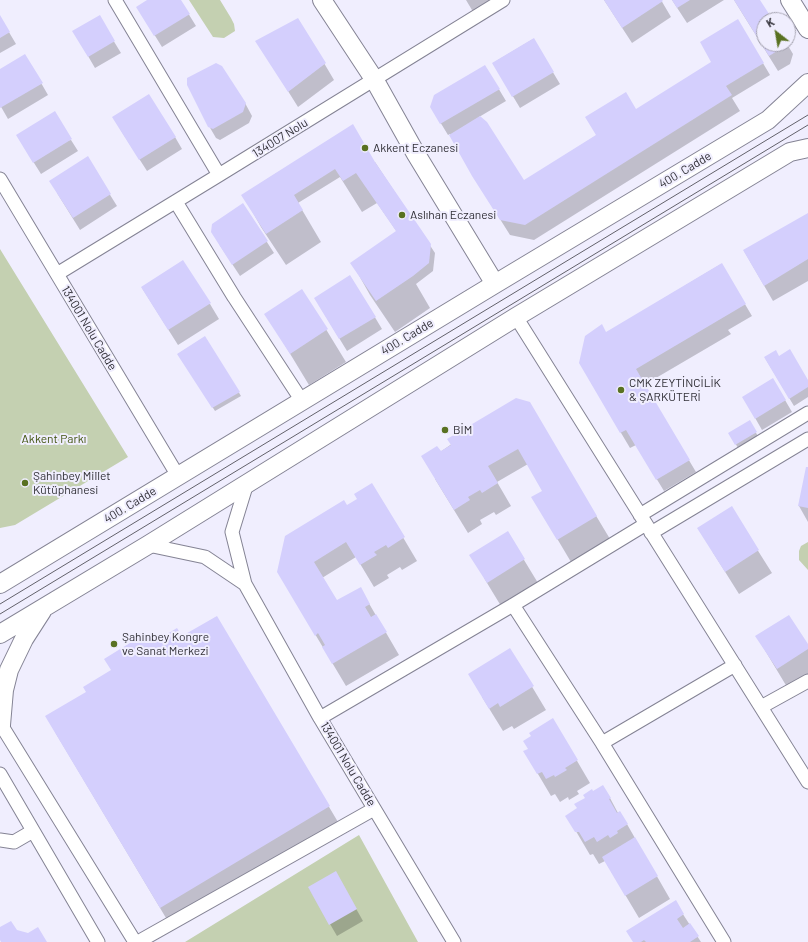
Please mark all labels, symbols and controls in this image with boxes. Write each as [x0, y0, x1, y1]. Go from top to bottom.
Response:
north arrow [756, 12, 796, 52]
text: K [764, 15, 776, 29]
street label: 134007 Nolu [250, 115, 310, 161]
place label: Akkent Eczanesi [373, 141, 458, 155]
marker: Akkent Eczanesi [360, 143, 370, 153]
street label: 400. Cadde [656, 149, 714, 191]
place label: Aslıhan Eczanesi [410, 208, 496, 222]
marker: Aslıhan Eczanesi [397, 210, 407, 220]
street label: 134001 Nolu Cadde [58, 283, 120, 373]
street label: 400. Cadde [378, 316, 436, 358]
place label: CMK ZEYTİNCİLİK & ŞARKÜTERİ [629, 376, 721, 404]
marker: CMK ZEYTİNCİLİK & ŞARKÜTERİ [616, 385, 626, 395]
place label: BİM [453, 423, 472, 437]
marker: BİM [440, 425, 450, 435]
park label: Akkent Parkı [22, 432, 86, 446]
place label: Şahinbey Millet Kütüphanesi [33, 469, 111, 497]
marker: Şahinbey Millet Kütüphanesi [20, 478, 30, 488]
street label: 400. Cadde [101, 484, 159, 526]
place label: Şahinbey Kongre ve Sanat Merkezi [122, 630, 209, 658]
marker: Şahinbey Kongre ve Sanat Merkezi [109, 639, 119, 649]
street label: 134001 Nolu Cadde [317, 719, 379, 809]

